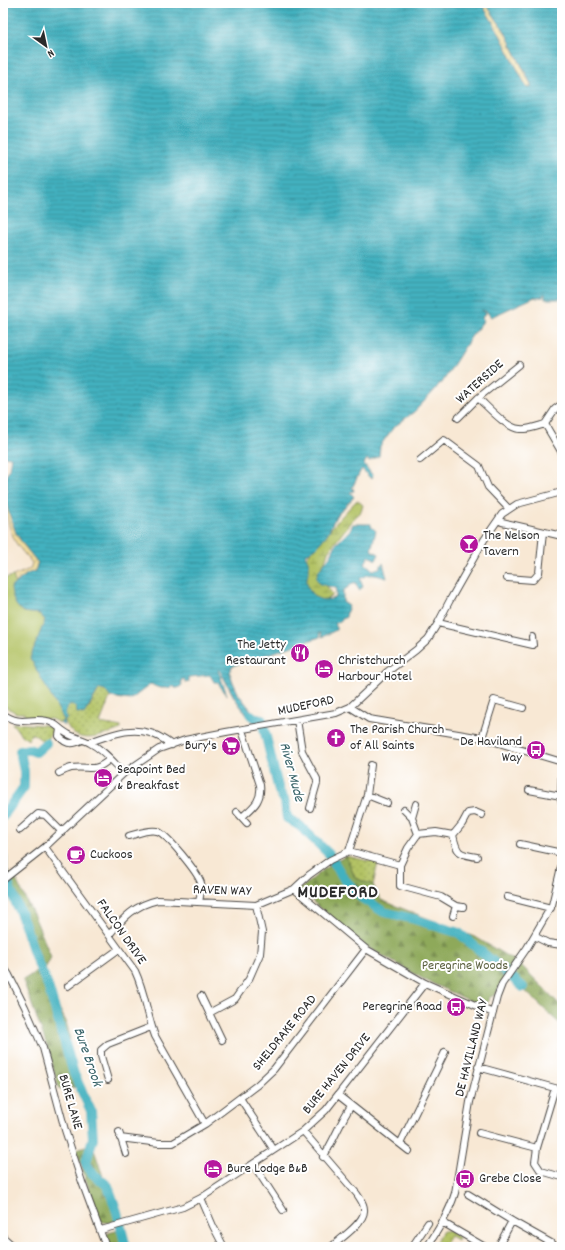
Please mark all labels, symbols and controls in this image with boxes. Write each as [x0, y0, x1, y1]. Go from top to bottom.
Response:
north arrow [26, 26, 66, 66]
text: N [43, 45, 57, 61]
street label: WATERSIDE [452, 355, 509, 409]
place label: The Nelson Tavern [483, 526, 539, 562]
bar icon: The Nelson Tavern [458, 533, 480, 555]
place label: The Jetty Restaurant [226, 635, 286, 671]
restaurant icon: The Jetty Restaurant [289, 642, 311, 664]
place label: Christchurch Harbour Hotel [338, 651, 412, 687]
hotel icon: Christchurch Harbour Hotel [313, 658, 335, 680]
street label: MUDEFORD [276, 690, 336, 722]
place label: The Parish Church of All Saints [350, 720, 444, 756]
church icon: The Parish Church of All Saints [325, 727, 347, 749]
place label: De Haviland Way [460, 732, 522, 768]
supermarket icon: Bury's [220, 735, 242, 757]
place label: Bury's [185, 736, 217, 756]
bus stop icon: De Haviland Way [525, 739, 547, 761]
water label: River Mude [273, 740, 310, 806]
place label: Seapoint Bed & Breakfast [117, 760, 185, 796]
hotel icon: Seapoint Bed & Breakfast [92, 767, 114, 789]
cafe icon: Cuckoos [65, 844, 87, 866]
place label: Cuckoos [90, 845, 133, 865]
street label: RAVEN WAY [192, 880, 252, 902]
district label: MUDEFORD [297, 881, 379, 906]
street label: FALCON DRIVE [91, 895, 151, 969]
park label: Peregrine Woods [422, 956, 508, 976]
street label: SHELDRAKE ROAD [248, 991, 322, 1075]
bus stop icon: Peregrine Road [445, 996, 467, 1018]
street label: DE HAVILLAND WAY [450, 996, 494, 1099]
place label: Peregrine Road [362, 997, 442, 1017]
water label: Bure Brook [67, 1024, 108, 1091]
street label: BURE HAVEN DRIVE [298, 1029, 376, 1119]
street label: BURE LANE [53, 1072, 88, 1132]
hotel icon: Bure Lodge B&B [202, 1158, 224, 1180]
place label: Bure Lodge B&B [227, 1159, 308, 1179]
bus stop icon: Grebe Close [454, 1168, 476, 1190]
place label: Grebe Close [479, 1169, 541, 1189]

